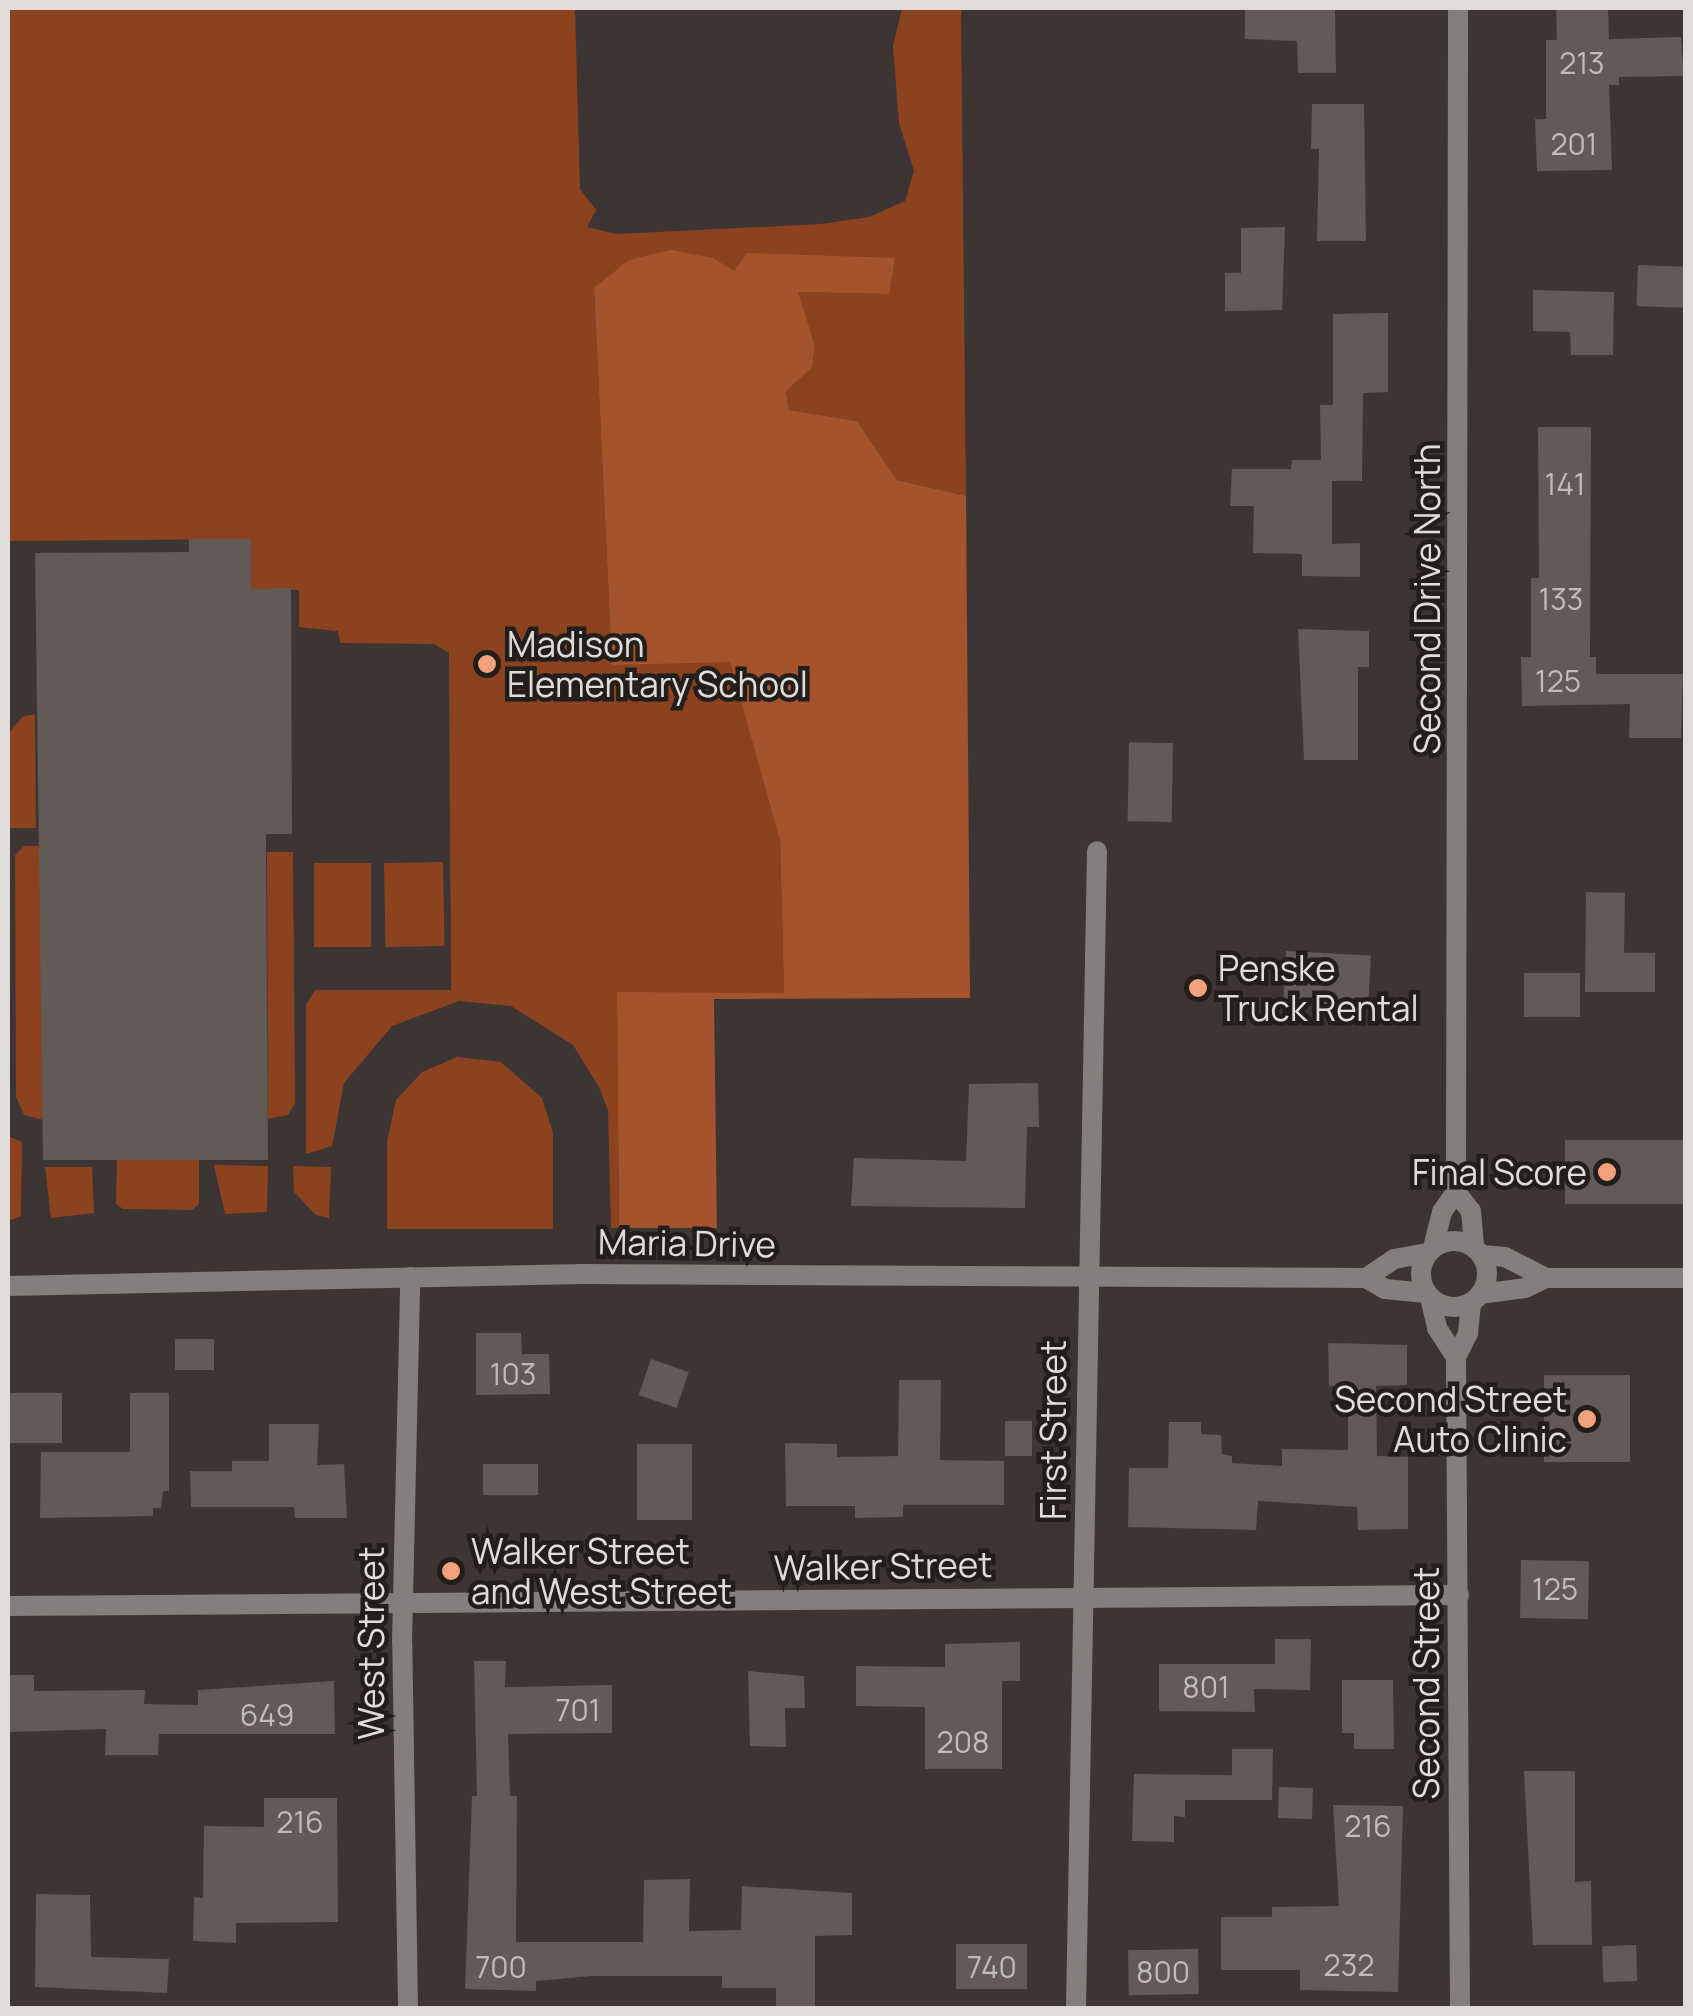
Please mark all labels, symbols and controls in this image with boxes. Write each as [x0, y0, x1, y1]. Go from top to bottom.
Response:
house number: 213 [1559, 45, 1605, 81]
house number: 201 [1550, 126, 1598, 162]
street label: Second Drive North [1406, 444, 1448, 754]
house number: 141 [1544, 466, 1586, 502]
house number: 133 [1539, 581, 1583, 617]
place label: Madison Elementary School [507, 623, 808, 705]
marker: Madison Elementary School [476, 653, 498, 675]
house number: 125 [1535, 663, 1581, 699]
place label: Penske Truck Rental [1218, 947, 1419, 1029]
marker: Penske Truck Rental [1187, 977, 1209, 999]
place label: Final Score [1412, 1151, 1587, 1193]
marker: Final Score [1596, 1161, 1618, 1183]
street label: Maria Drive [598, 1220, 776, 1266]
street label: First Street [1032, 1340, 1074, 1520]
house number: 103 [490, 1356, 536, 1392]
place label: Second Street Auto Clinic [1334, 1378, 1567, 1460]
marker: Second Street Auto Clinic [1576, 1408, 1598, 1430]
place label: Walker Street and West Street [471, 1530, 732, 1612]
street label: Walker Street [773, 1543, 993, 1589]
street label: West Street [350, 1546, 392, 1740]
marker: Walker Street and West Street [440, 1560, 462, 1582]
street label: Second Street [1405, 1567, 1447, 1799]
house number: 125 [1532, 1571, 1578, 1607]
house number: 801 [1182, 1669, 1230, 1705]
house number: 701 [555, 1692, 601, 1728]
house number: 649 [240, 1697, 294, 1733]
house number: 208 [937, 1724, 989, 1760]
house number: 216 [276, 1804, 324, 1840]
house number: 216 [1344, 1808, 1392, 1844]
house number: 232 [1324, 1947, 1374, 1983]
house number: 700 [475, 1949, 527, 1985]
house number: 740 [967, 1949, 1017, 1985]
house number: 800 [1136, 1954, 1190, 1990]

